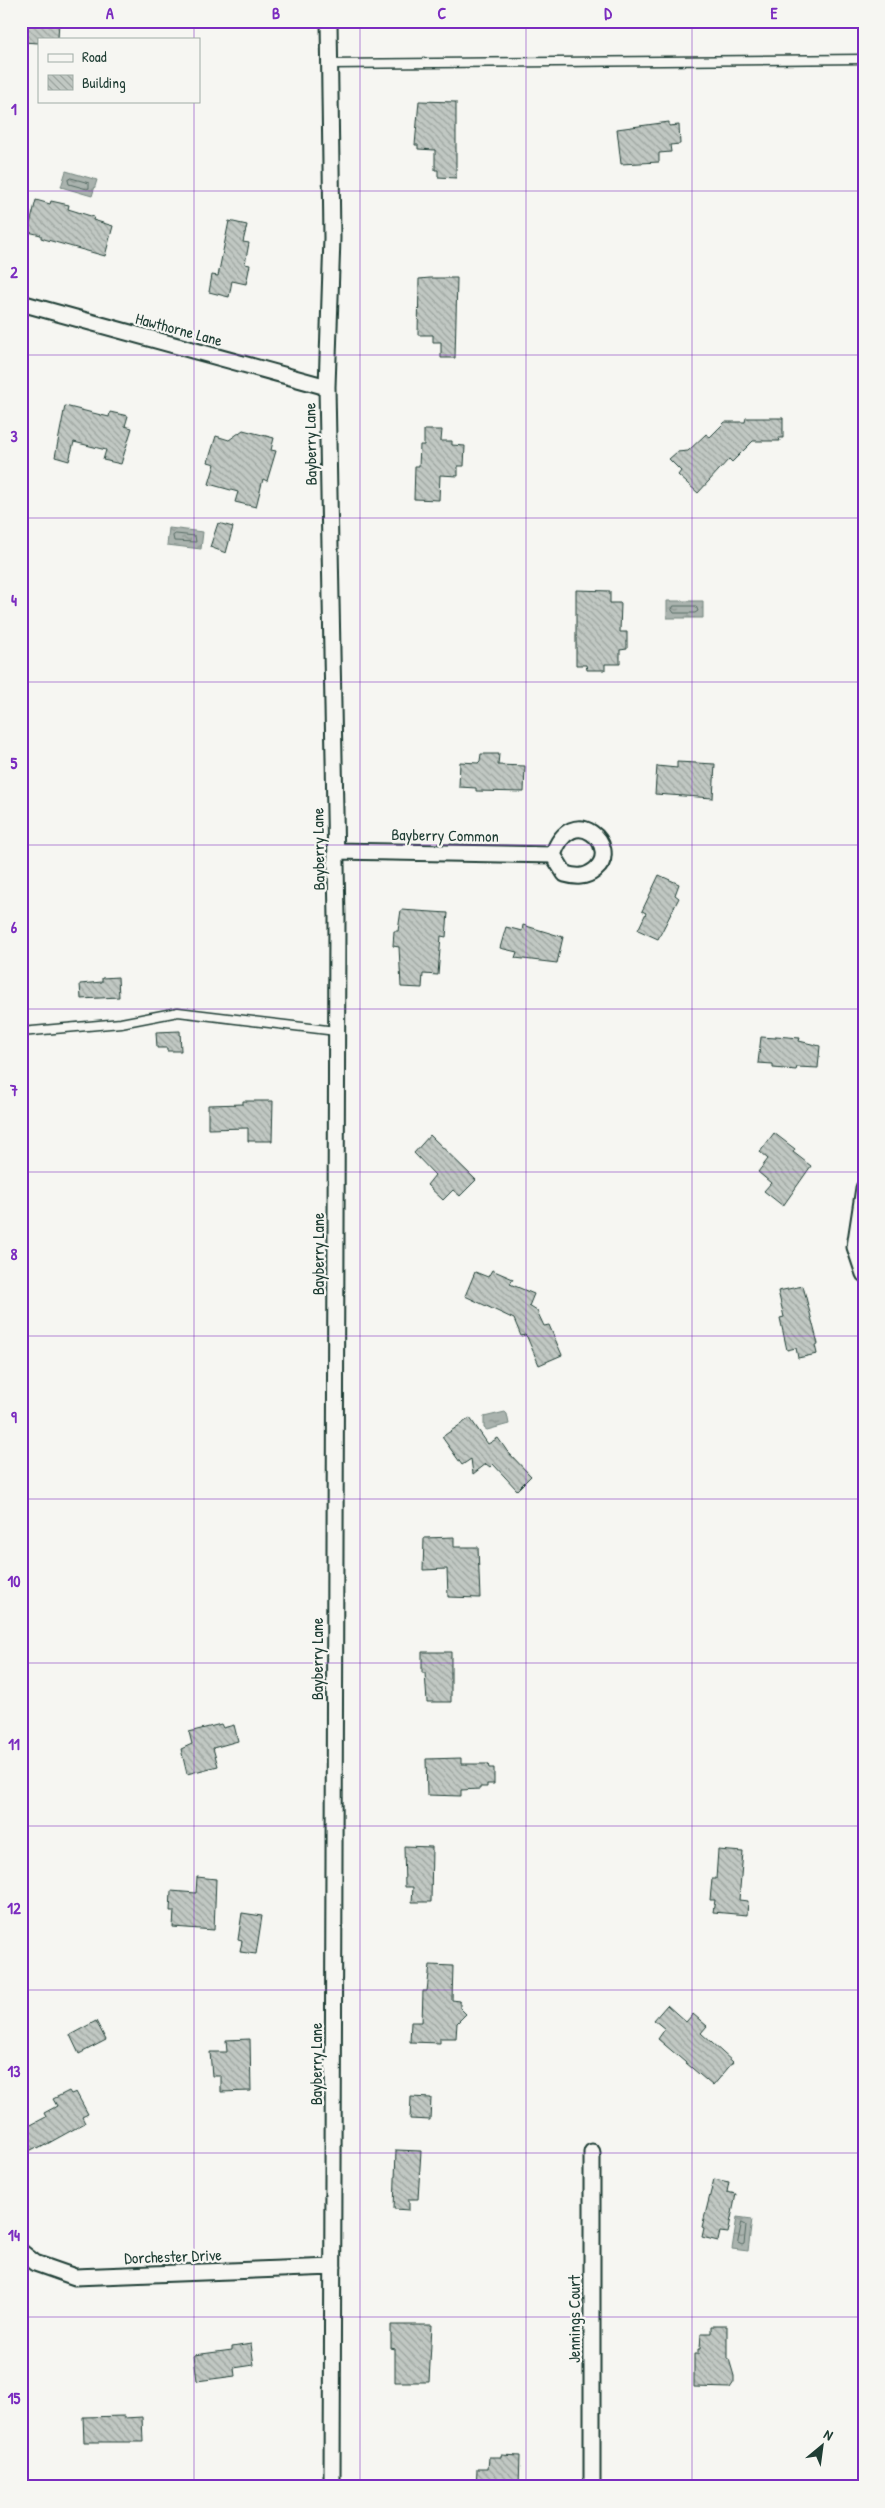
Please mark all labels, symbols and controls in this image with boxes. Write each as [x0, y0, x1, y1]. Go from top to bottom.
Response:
text: A [106, 2, 114, 24]
text: B [272, 2, 280, 24]
text: C [438, 2, 447, 24]
text: D [604, 2, 612, 24]
text: E [770, 2, 778, 24]
legend [38, 38, 200, 102]
text: Road [82, 46, 107, 67]
text: Building [82, 72, 126, 93]
text: 1 [11, 98, 17, 120]
text: 2 [10, 261, 18, 283]
street label: Hawthorne Lane [133, 307, 225, 351]
street label: Bayberry Lane [298, 402, 322, 486]
text: 3 [10, 425, 18, 447]
text: 4 [11, 589, 17, 611]
text: 5 [11, 752, 18, 774]
street label: Bayberry Lane [306, 807, 330, 891]
street label: Bayberry Common [391, 823, 499, 847]
text: 6 [11, 916, 18, 938]
text: 7 [9, 1079, 18, 1101]
street label: Bayberry Lane [307, 1212, 329, 1295]
text: 8 [11, 1243, 18, 1265]
text: 9 [11, 1406, 17, 1428]
text: 10 [8, 1570, 20, 1592]
street label: Bayberry Lane [306, 1617, 328, 1700]
text: 11 [8, 1733, 20, 1755]
text: 12 [7, 1897, 21, 1919]
street label: Bayberry Lane [305, 2022, 327, 2105]
text: 13 [8, 2060, 20, 2082]
text: 14 [8, 2224, 20, 2246]
street label: Dorchester Drive [124, 2243, 223, 2269]
street label: Jennings Court [563, 2275, 585, 2363]
text: 15 [8, 2387, 21, 2409]
north arrow [798, 2420, 848, 2470]
text: N [821, 2424, 837, 2445]

